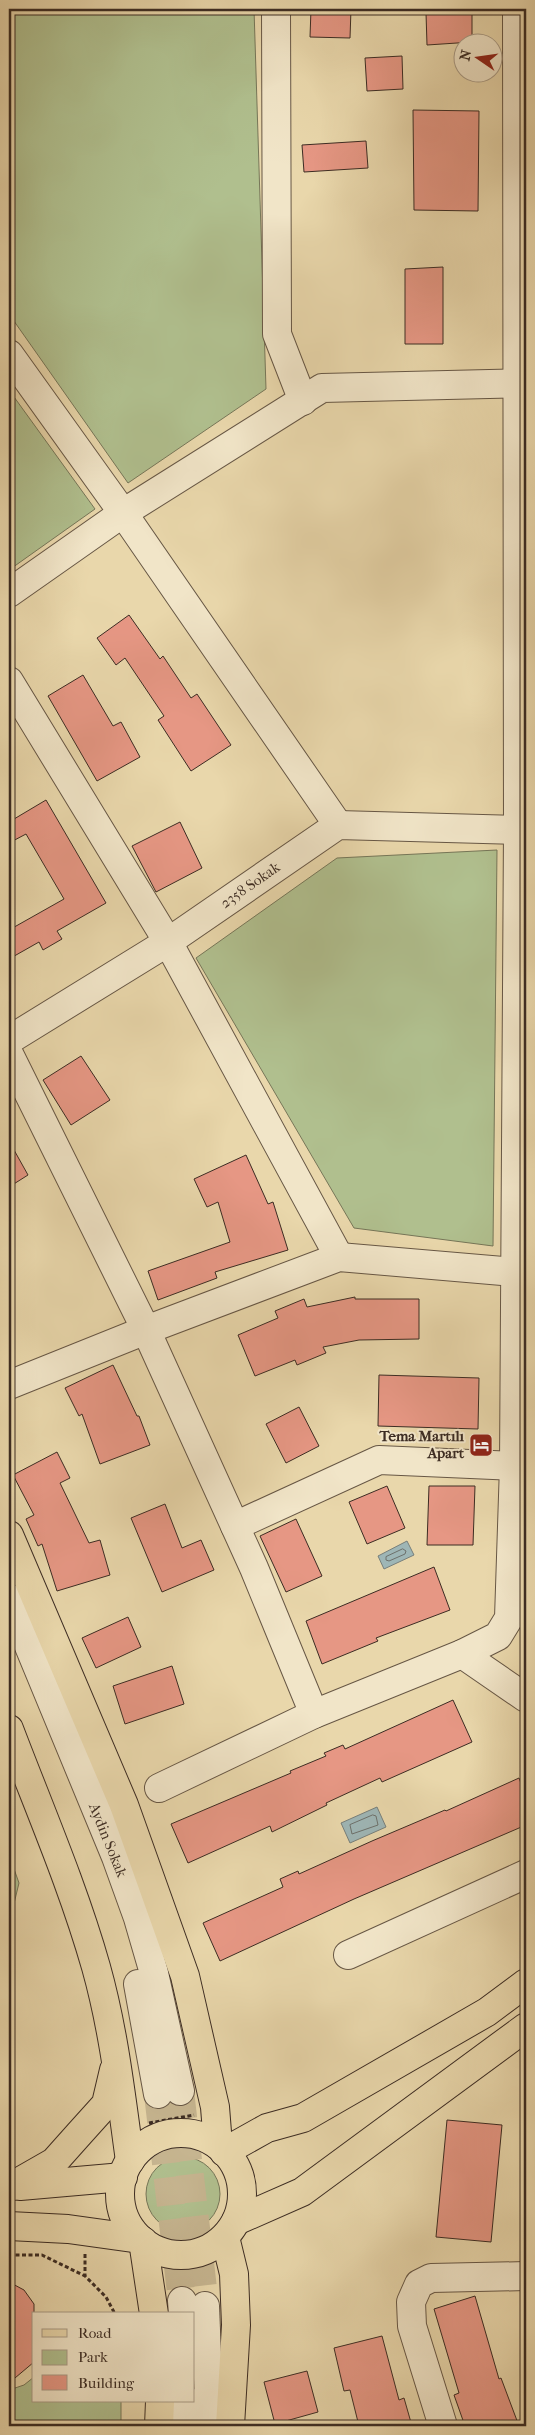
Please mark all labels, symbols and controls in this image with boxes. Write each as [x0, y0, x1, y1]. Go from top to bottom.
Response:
north arrow [452, 32, 502, 82]
text: N [456, 48, 475, 62]
street label: 2358 Sokak [217, 858, 284, 912]
place label: Tema Martılı Apart [379, 1427, 465, 1462]
hotel icon: Tema Martılı Apart [468, 1432, 494, 1458]
street label: Aydin Sokak [85, 1799, 131, 1880]
legend [32, 2312, 195, 2402]
text: Road [78, 2324, 112, 2342]
text: Park [78, 2348, 108, 2366]
text: Building [78, 2374, 135, 2392]

